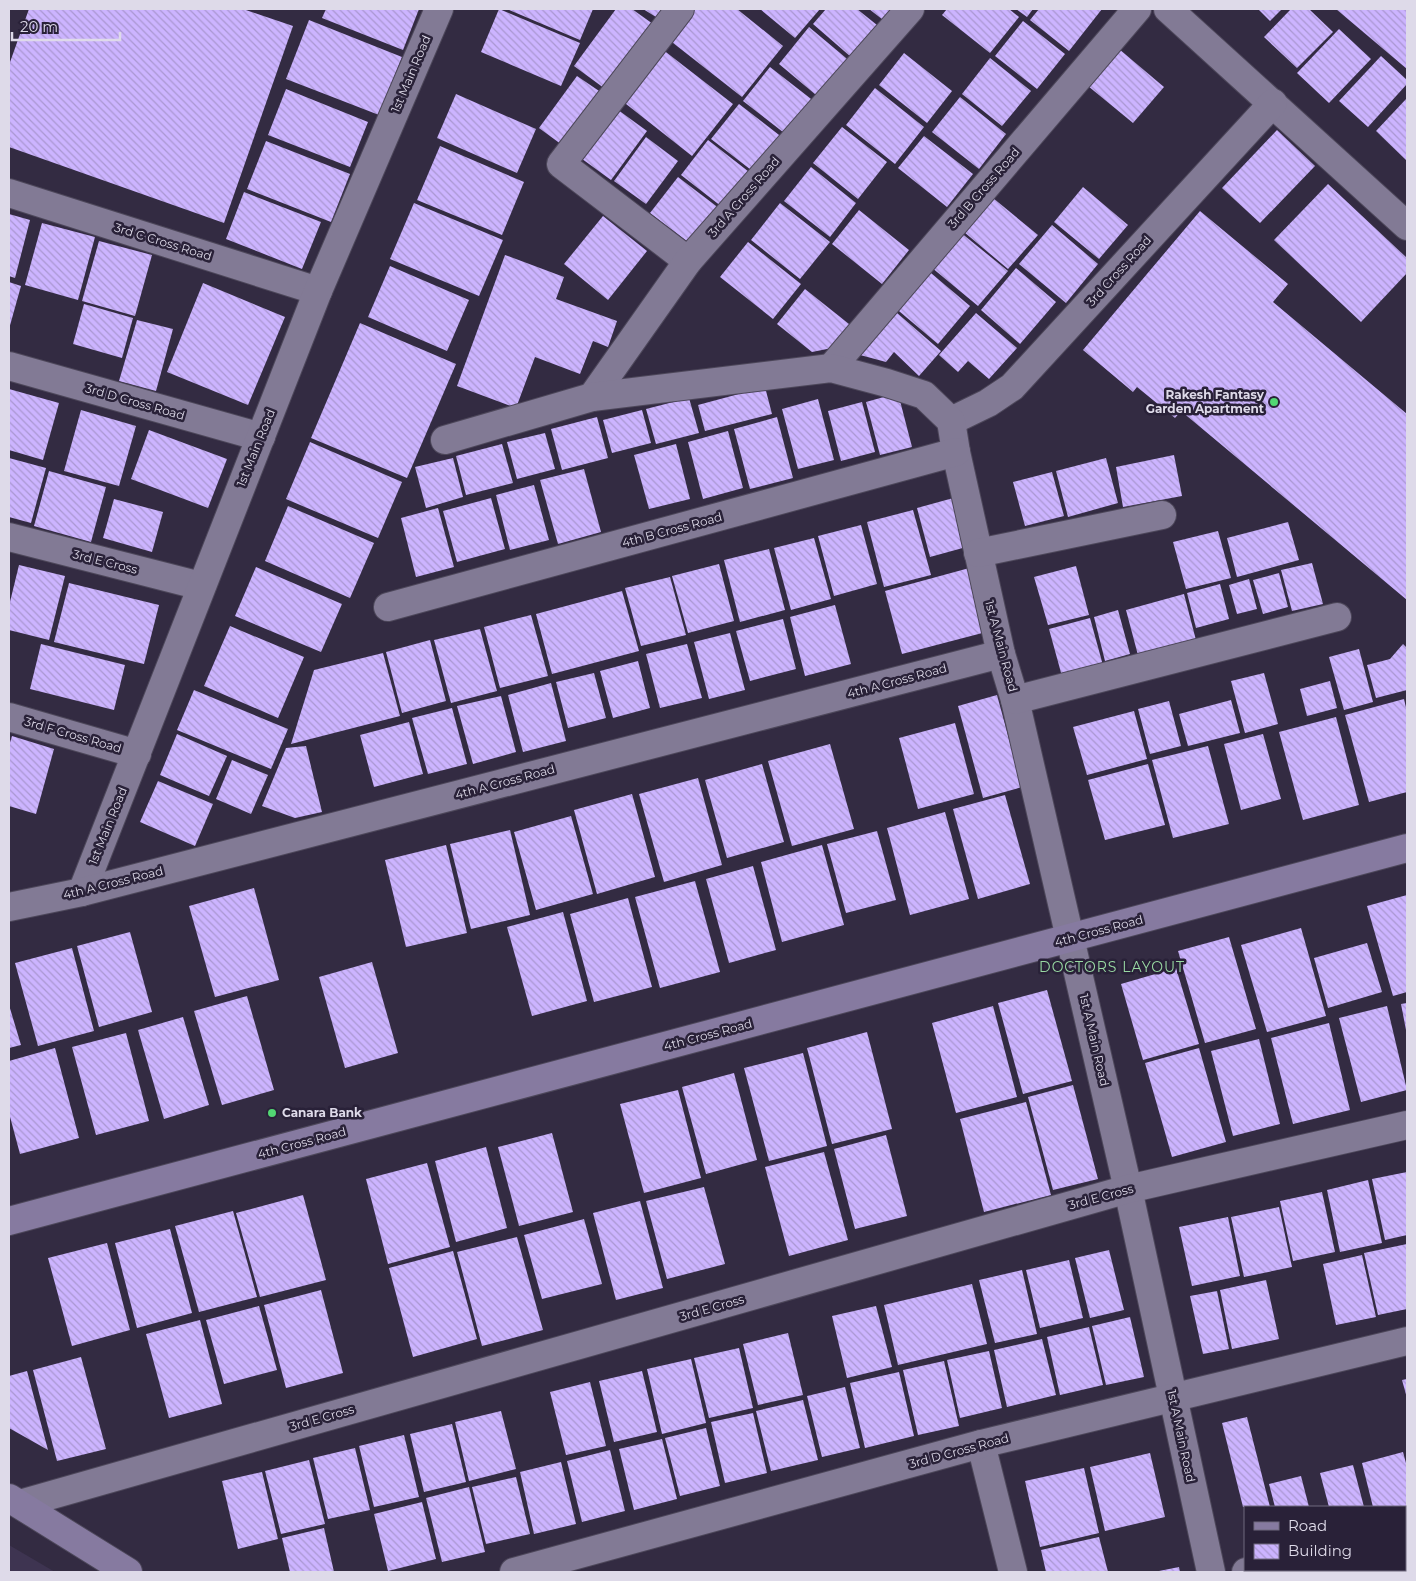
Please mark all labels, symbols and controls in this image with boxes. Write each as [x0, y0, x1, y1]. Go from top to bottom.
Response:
scale bar [12, 10, 120, 42]
text: 20 m [20, 17, 58, 36]
street label: 1st Main Road [387, 33, 434, 115]
street label: 3rd B Cross Road [945, 144, 1023, 231]
street label: 3rd A Cross Road [705, 153, 783, 240]
street label: 3rd C Cross Road [113, 220, 214, 264]
street label: 3rd Cross Road [1083, 232, 1154, 309]
street label: 3rd D Cross Road [84, 380, 187, 423]
place label: Rakesh Fantasy Garden Apartment [1146, 387, 1265, 416]
marker: Rakesh Fantasy Garden Apartment [1268, 396, 1280, 408]
street label: 1st Main Road [233, 407, 278, 489]
street label: 4th B Cross Road [620, 509, 724, 550]
street label: 3rd E Cross [71, 546, 139, 577]
street label: 1st A Main Road [982, 598, 1021, 693]
street label: 4th A Cross Road [845, 660, 948, 701]
street label: 3rd F Cross Road [23, 713, 123, 756]
street label: 4th A Cross Road [453, 761, 556, 802]
street label: 1st Main Road [85, 785, 130, 867]
street label: 4th A Cross Road [61, 863, 165, 902]
street label: 4th Cross Road [1053, 911, 1145, 950]
district label: DOCTORS LAYOUT [1039, 958, 1185, 976]
street label: 1st A Main Road [1077, 992, 1112, 1088]
street label: 4th Cross Road [662, 1015, 754, 1054]
place label: Canara Bank [282, 1105, 362, 1120]
marker: Canara Bank [266, 1107, 278, 1119]
street label: 4th Cross Road [256, 1123, 348, 1162]
street label: 3rd E Cross [1067, 1181, 1135, 1212]
street label: 3rd E Cross [678, 1291, 746, 1324]
street label: 1st A Main Road [1164, 1388, 1199, 1484]
street label: 3rd E Cross [288, 1401, 356, 1434]
street label: 3rd D Cross Road [907, 1430, 1010, 1471]
legend [1244, 1506, 1406, 1571]
text: Road [1288, 1516, 1327, 1535]
text: Building [1288, 1541, 1352, 1560]

